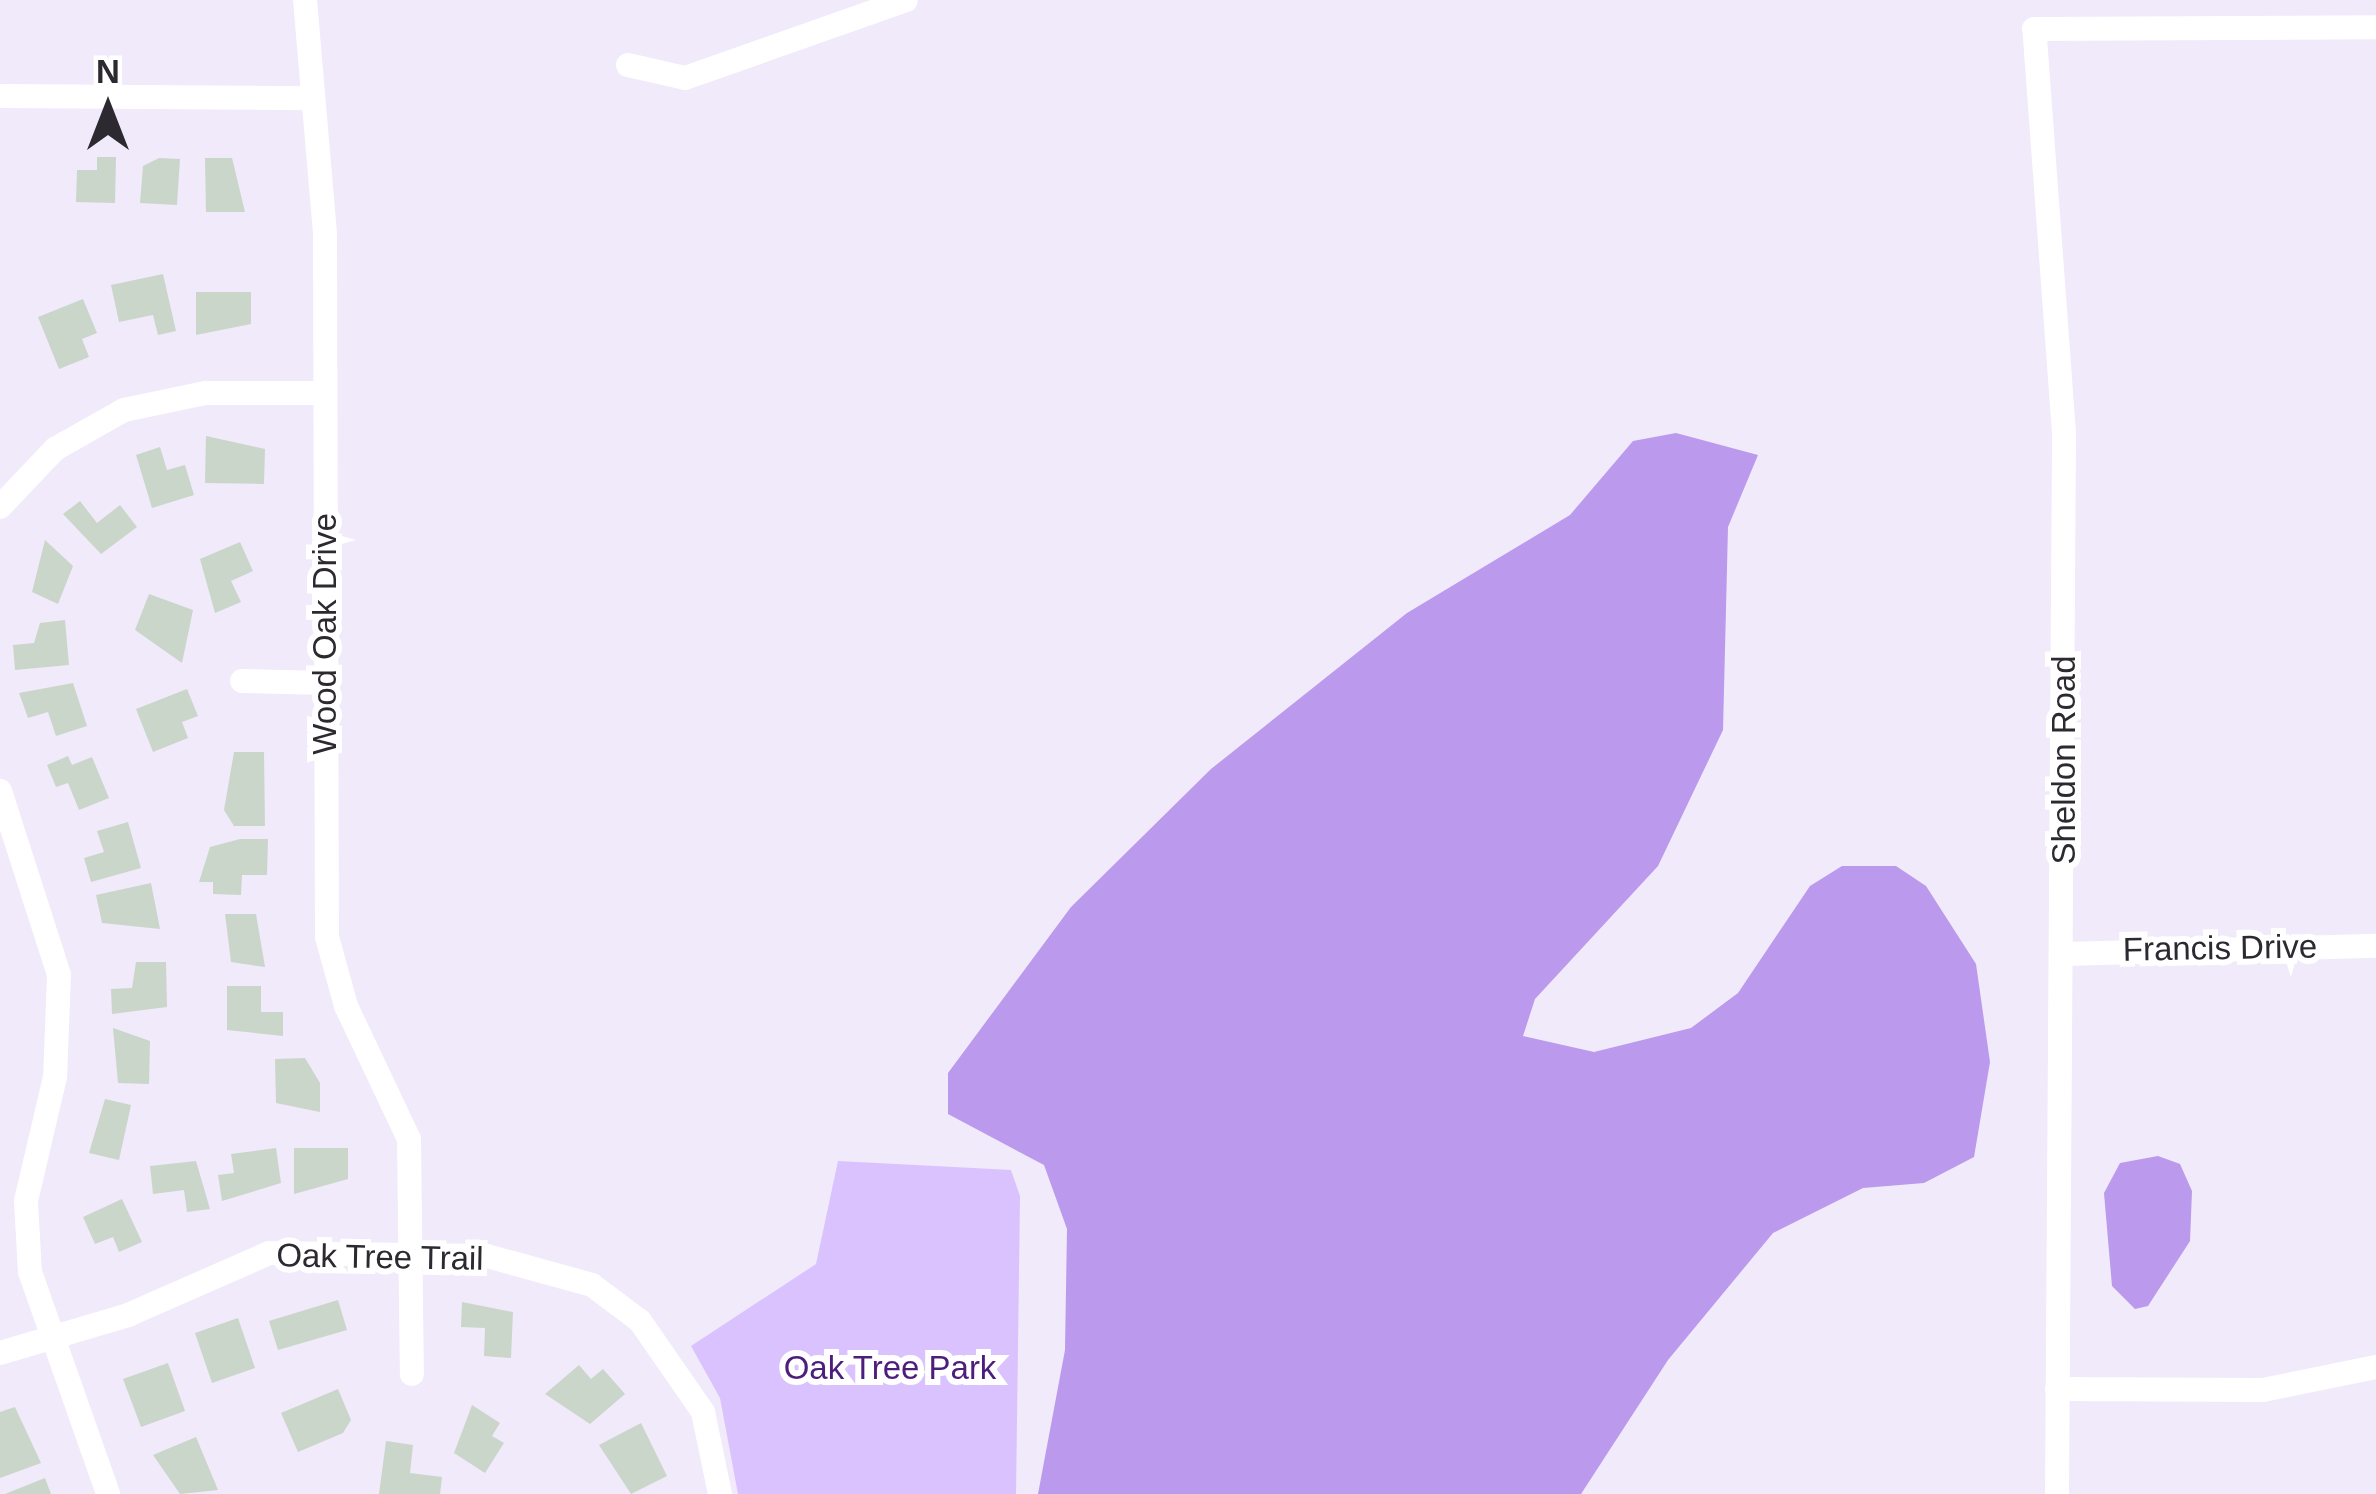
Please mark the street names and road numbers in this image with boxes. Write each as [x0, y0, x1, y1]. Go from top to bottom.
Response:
street label: Wood Oak Drive [305, 513, 345, 755]
street label: Sheldon Road [2044, 655, 2084, 865]
street label: Francis Drive [2122, 927, 2318, 969]
street label: Oak Tree Trail [275, 1235, 485, 1279]

